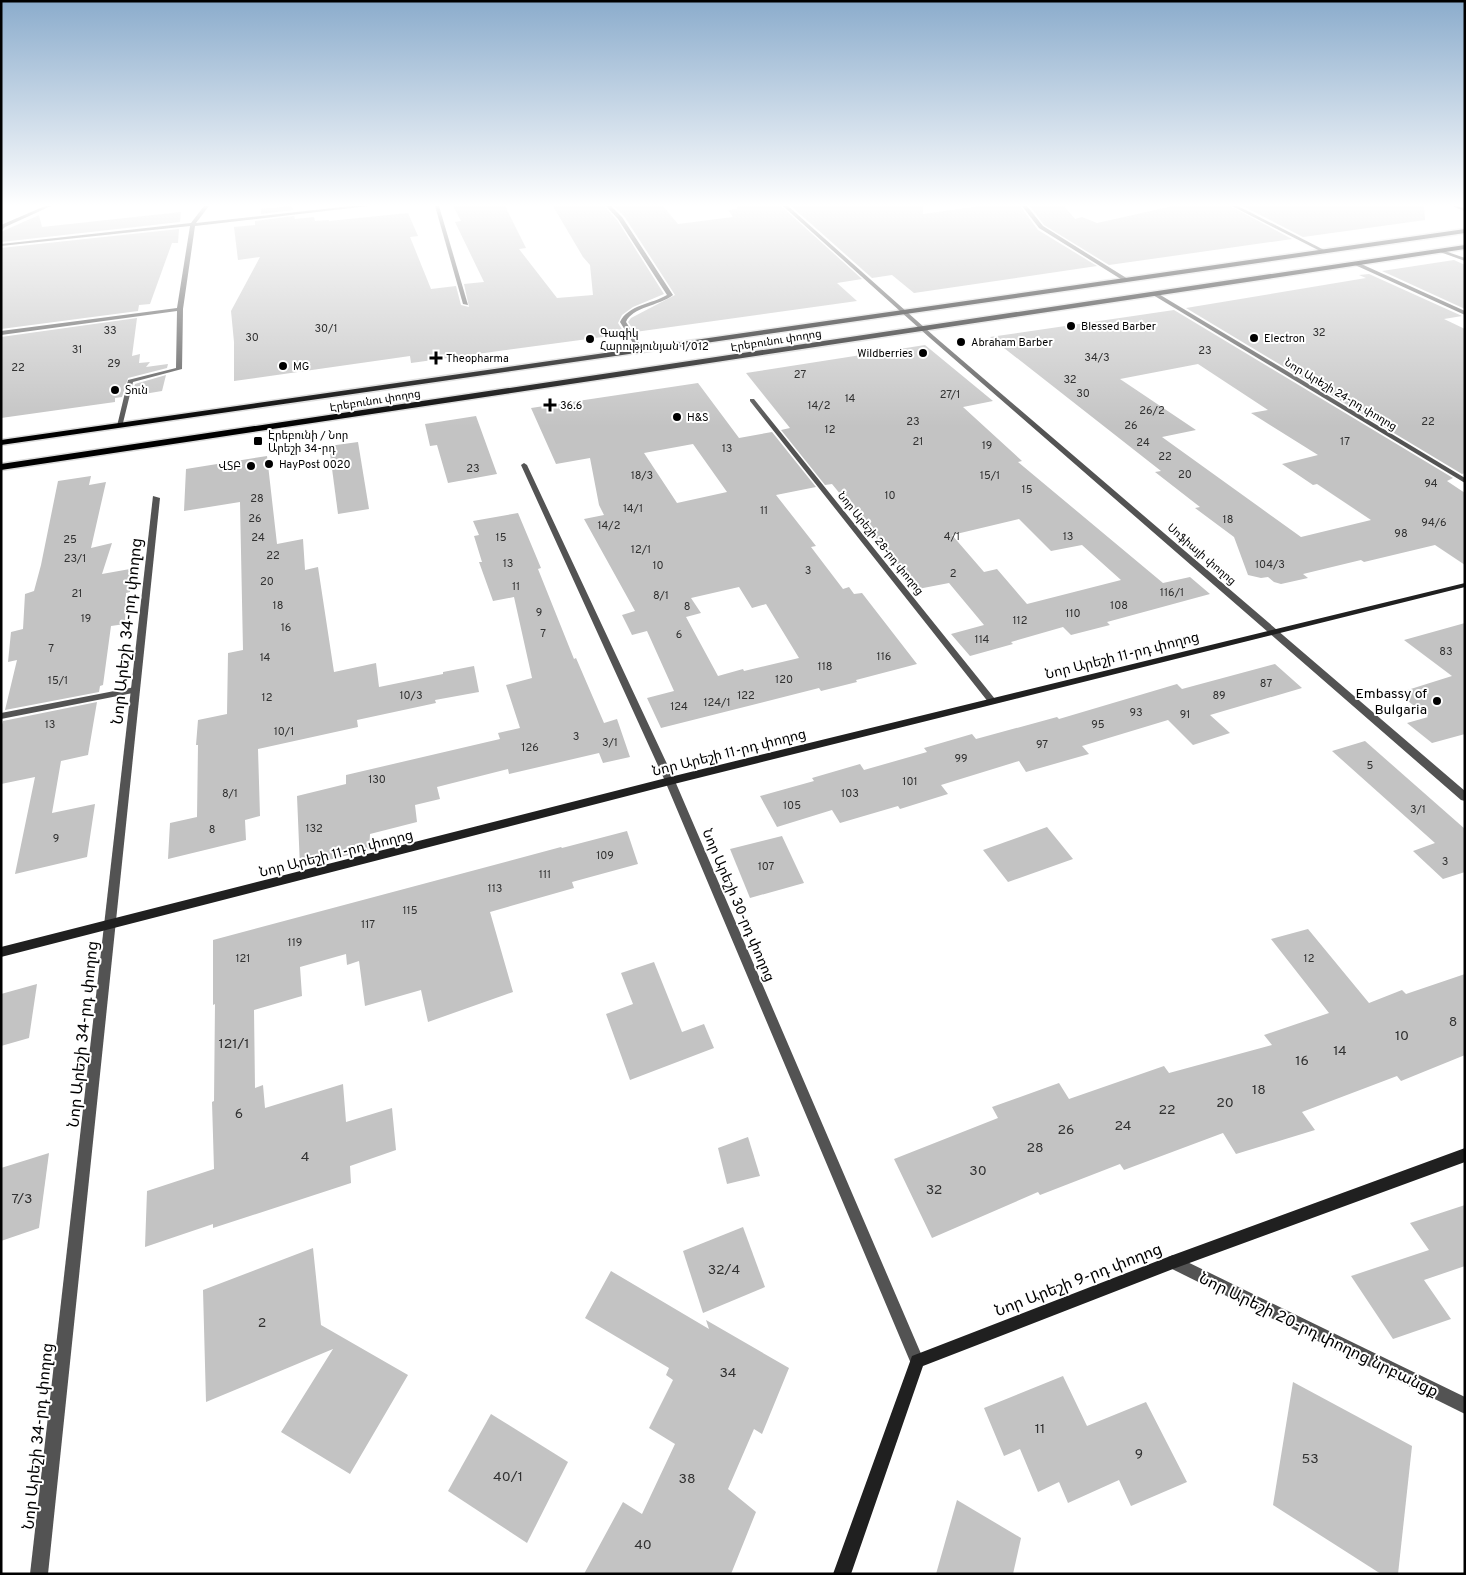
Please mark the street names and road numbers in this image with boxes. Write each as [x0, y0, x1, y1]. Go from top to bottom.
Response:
street label: Էրեբունու փողոց [730, 327, 823, 355]
street label: Նոր Արեշի 24-րդ փողոց [1282, 356, 1399, 434]
street label: Էրեբունու փողոց [329, 387, 422, 415]
street label: Նոր Արեշի 28-րդ փողոց [834, 489, 926, 598]
street label: Սոֆիայի փողոց [1164, 521, 1239, 588]
street label: Նոր Արեշի 34-րդ փողոց [108, 537, 148, 726]
street label: Նոր Արեշի 11-րդ փողոց [1044, 629, 1201, 684]
street label: Նոր Արեշի 11-րդ փողոց [651, 726, 808, 781]
street label: Նոր Արեշի 11-րդ փողոց [258, 827, 415, 882]
street label: Նոր Արեշի 30-րդ փողոց [698, 827, 778, 985]
street label: Նոր Արեշի 34-րդ փողոց [64, 940, 104, 1129]
street label: Նոր Արեշի 9-րդ փողոց [992, 1240, 1165, 1322]
street label: Նոր Արեշի 20-րդ փողոց նրբանցք [1195, 1269, 1441, 1403]
street label: Նոր Արեշի 34-րդ փողոց [19, 1342, 59, 1531]

